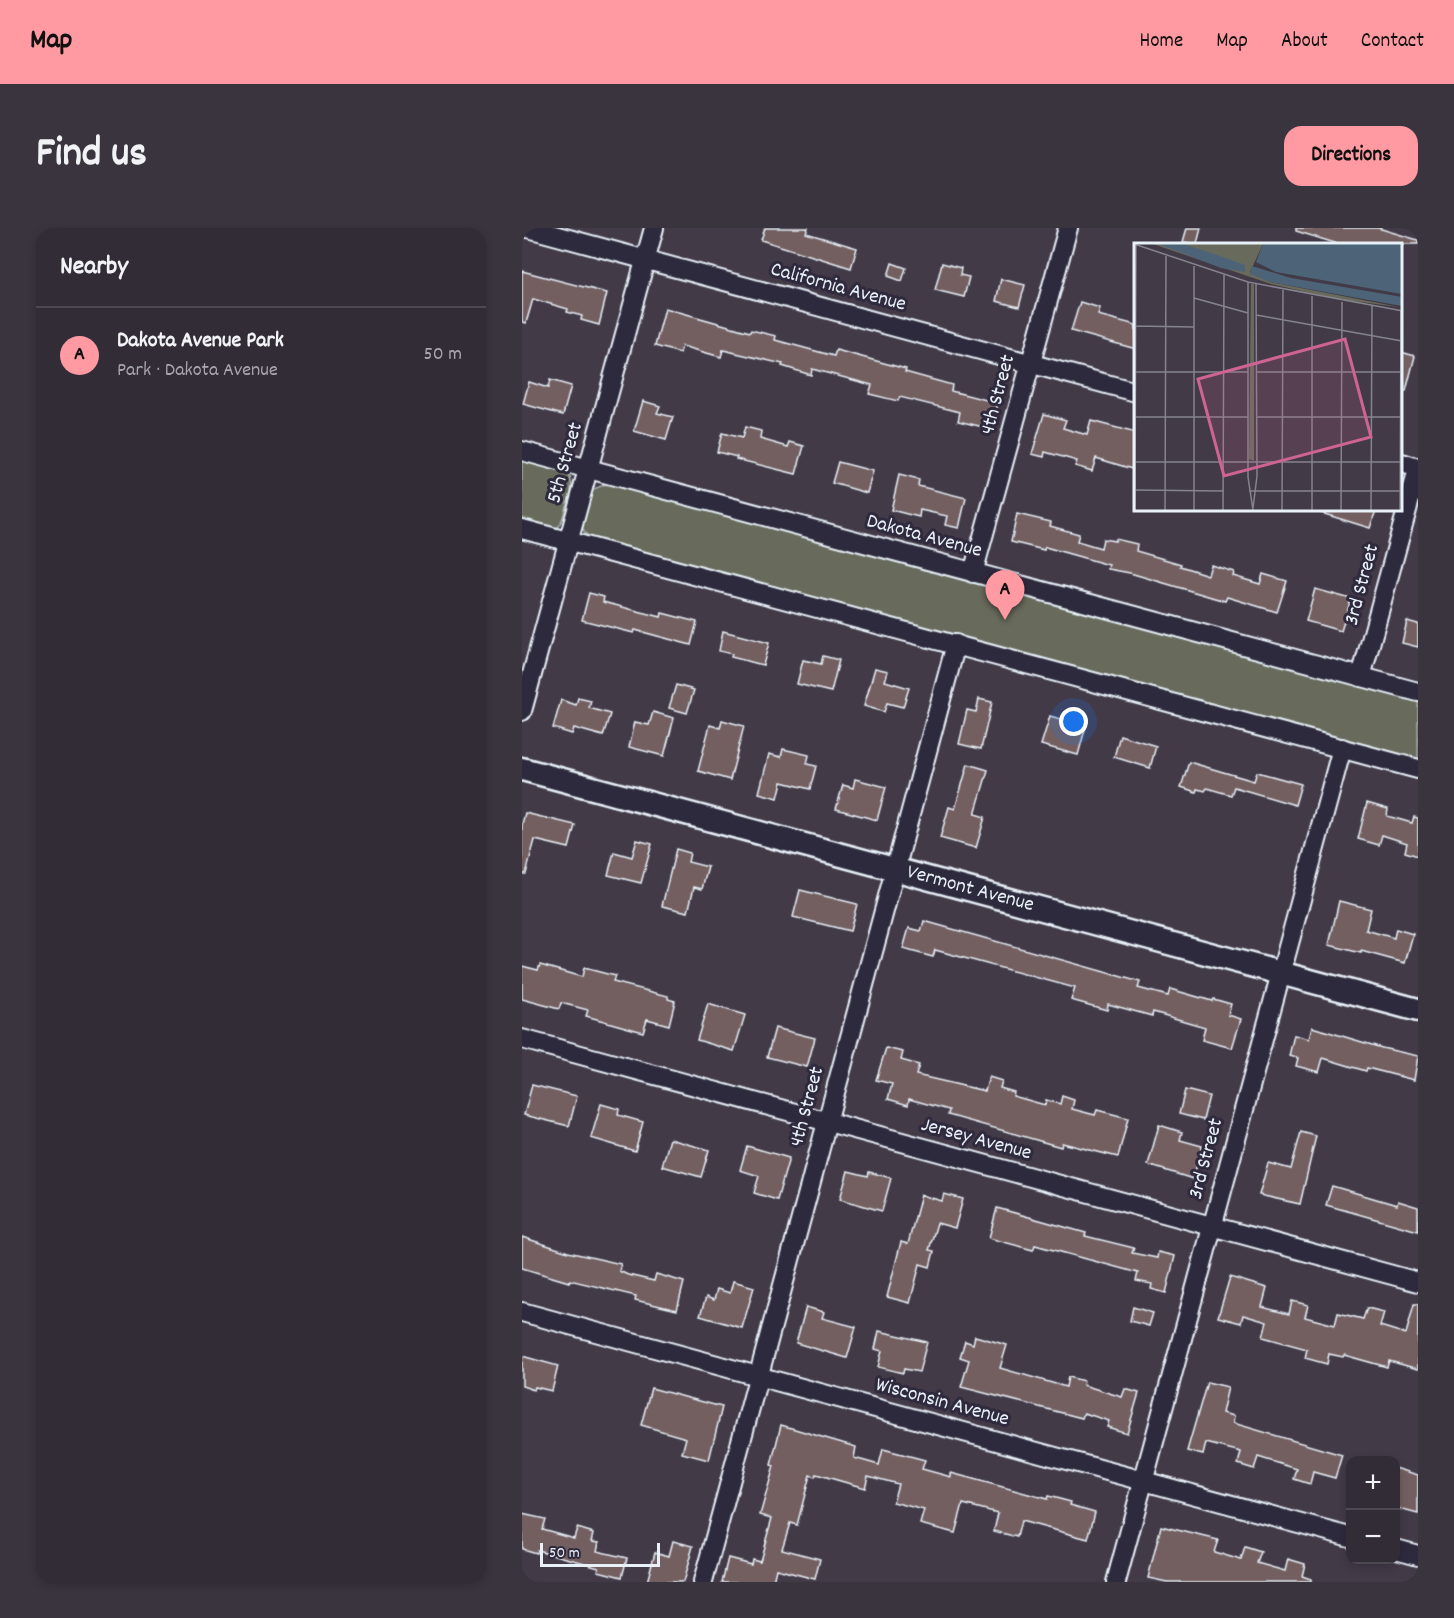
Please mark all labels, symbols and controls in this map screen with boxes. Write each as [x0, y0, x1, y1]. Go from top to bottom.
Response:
text: Map [30, 22, 72, 62]
text: Home [1139, 27, 1183, 57]
text: Map [1216, 27, 1248, 57]
text: About [1281, 27, 1328, 57]
text: Contact [1361, 27, 1424, 57]
text: Find us [36, 126, 147, 186]
button: Directions [1284, 126, 1418, 186]
inset map [1134, 243, 1403, 512]
text: Nearby [60, 249, 128, 286]
street label: California Avenue [767, 255, 909, 321]
text: Dakota Avenue Park [117, 326, 284, 357]
text: A [74, 341, 85, 369]
text: 50 m [424, 341, 462, 369]
street label: 4th Street [974, 351, 1024, 438]
text: Park · Dakota Avenue [117, 357, 278, 385]
street label: 5th Street [540, 419, 592, 507]
street label: Dakota Avenue [863, 507, 985, 567]
street label: 3rd Street [1338, 541, 1388, 629]
pin: A [986, 570, 1024, 620]
your location [1059, 707, 1088, 736]
street label: Vermont Avenue [903, 858, 1037, 921]
street label: 4th Street [783, 1063, 833, 1150]
street label: Jersey Avenue [917, 1111, 1035, 1169]
street label: 3rd Street [1182, 1115, 1232, 1203]
street label: Wisconsin Avenue [872, 1371, 1012, 1435]
map controls [1346, 1456, 1400, 1564]
button: + [1346, 1456, 1400, 1510]
button: − [1346, 1510, 1400, 1564]
scale bar [540, 1540, 660, 1568]
text: 50 m [549, 1542, 580, 1565]

